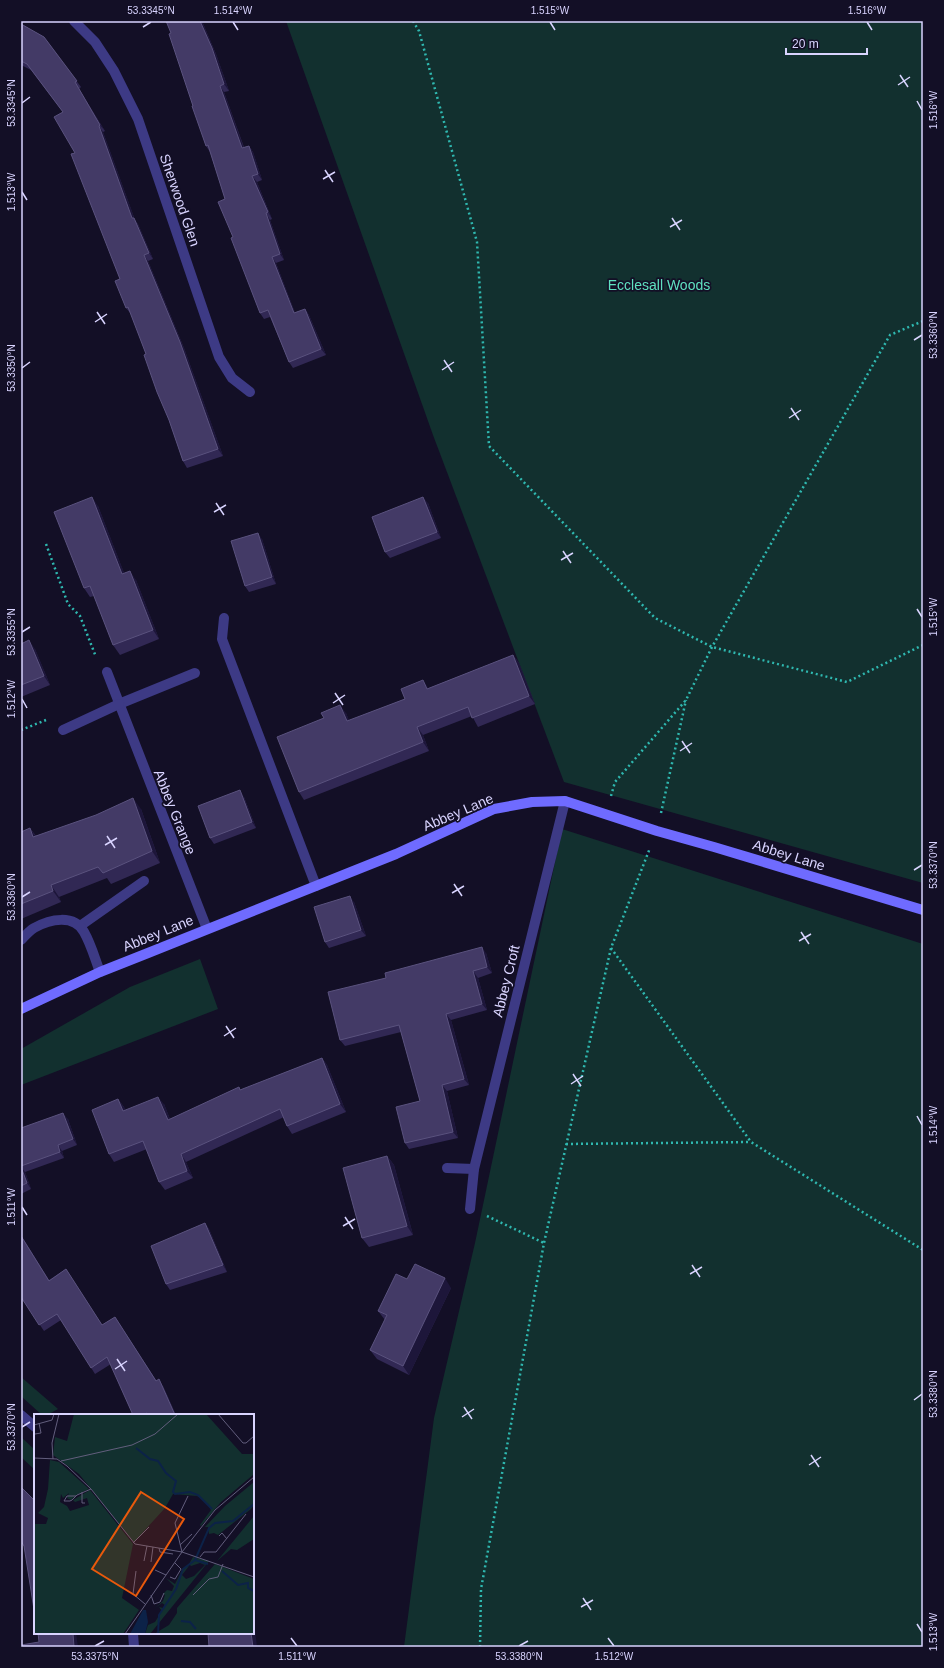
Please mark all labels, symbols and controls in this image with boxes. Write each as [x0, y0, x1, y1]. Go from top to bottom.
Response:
text: 53.3345°N [127, 5, 175, 16]
text: 1.514°W [214, 5, 253, 16]
text: 1.515°W [531, 5, 570, 16]
text: 1.516°W [848, 5, 887, 16]
scale bar [786, 30, 867, 56]
text: 20 m [792, 37, 819, 51]
text: 53.3345°N [6, 79, 17, 127]
text: 1.516°W [928, 90, 939, 129]
street label: Sherwood Glen [157, 152, 203, 248]
text: 1.513°W [6, 172, 17, 211]
park label: Ecclesall Woods [608, 277, 710, 293]
text: 53.3360°N [928, 311, 939, 359]
text: 53.3350°N [6, 344, 17, 392]
text: 1.515°W [928, 597, 939, 636]
text: 53.3355°N [6, 608, 17, 656]
text: 1.512°W [6, 679, 17, 718]
street label: Abbey Grange [151, 767, 199, 857]
street label: Abbey Lane [420, 790, 496, 834]
street label: Abbey Lane [751, 836, 827, 874]
text: 53.3370°N [928, 841, 939, 889]
text: 53.3360°N [6, 873, 17, 921]
street label: Abbey Lane [120, 912, 196, 954]
street label: Abbey Croft [489, 943, 523, 1019]
text: 1.514°W [928, 1105, 939, 1144]
text: 1.511°W [6, 1188, 17, 1226]
text: 53.3380°N [928, 1370, 939, 1418]
text: 53.3370°N [6, 1403, 17, 1451]
inset map [34, 1414, 254, 1634]
text: 1.513°W [928, 1612, 939, 1651]
text: 53.3375°N [71, 1651, 119, 1662]
text: 1.511°W [278, 1651, 316, 1662]
text: 53.3380°N [495, 1651, 543, 1662]
text: 1.512°W [595, 1651, 634, 1662]

